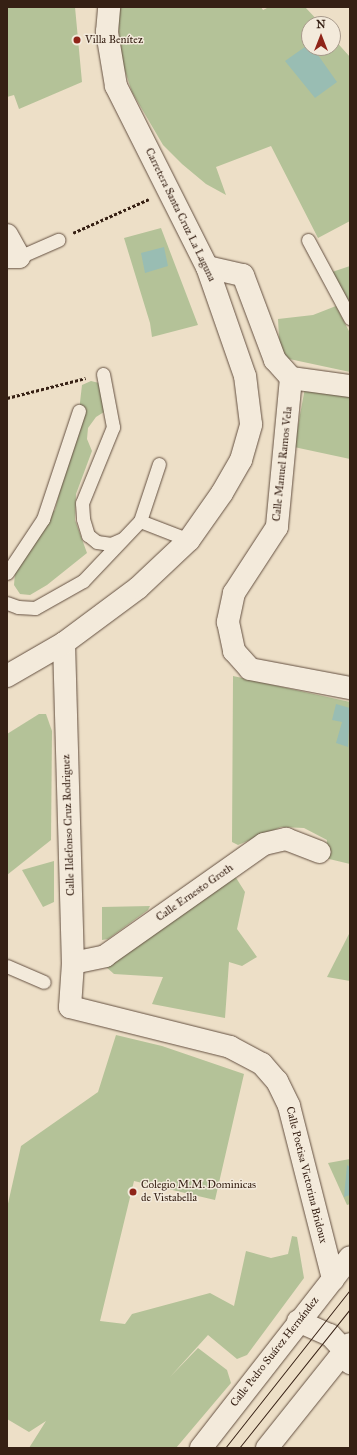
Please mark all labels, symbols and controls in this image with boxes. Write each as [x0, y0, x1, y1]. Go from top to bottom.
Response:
north arrow [301, 16, 341, 56]
text: N [316, 18, 326, 31]
place label: Villa Benítez [85, 33, 143, 47]
marker: Villa Benítez [72, 35, 82, 45]
street label: Carretera Santa Cruz La Laguna [142, 146, 218, 284]
street label: Calle Manuel Ramos Vela [270, 406, 296, 522]
street label: Calle Ildefonso Cruz Rodriguez [60, 754, 78, 896]
street label: Calle Ernesto Groth [154, 861, 236, 925]
street label: Calle Poetisa Victorina Bridoux [283, 1105, 329, 1245]
place label: Colegio M.M. Dominicas de Vistabella [141, 1179, 256, 1205]
marker: Colegio M.M. Dominicas de Vistabella [128, 1187, 138, 1197]
street label: Calle Pedro Suárez Hernández [228, 1294, 322, 1410]

